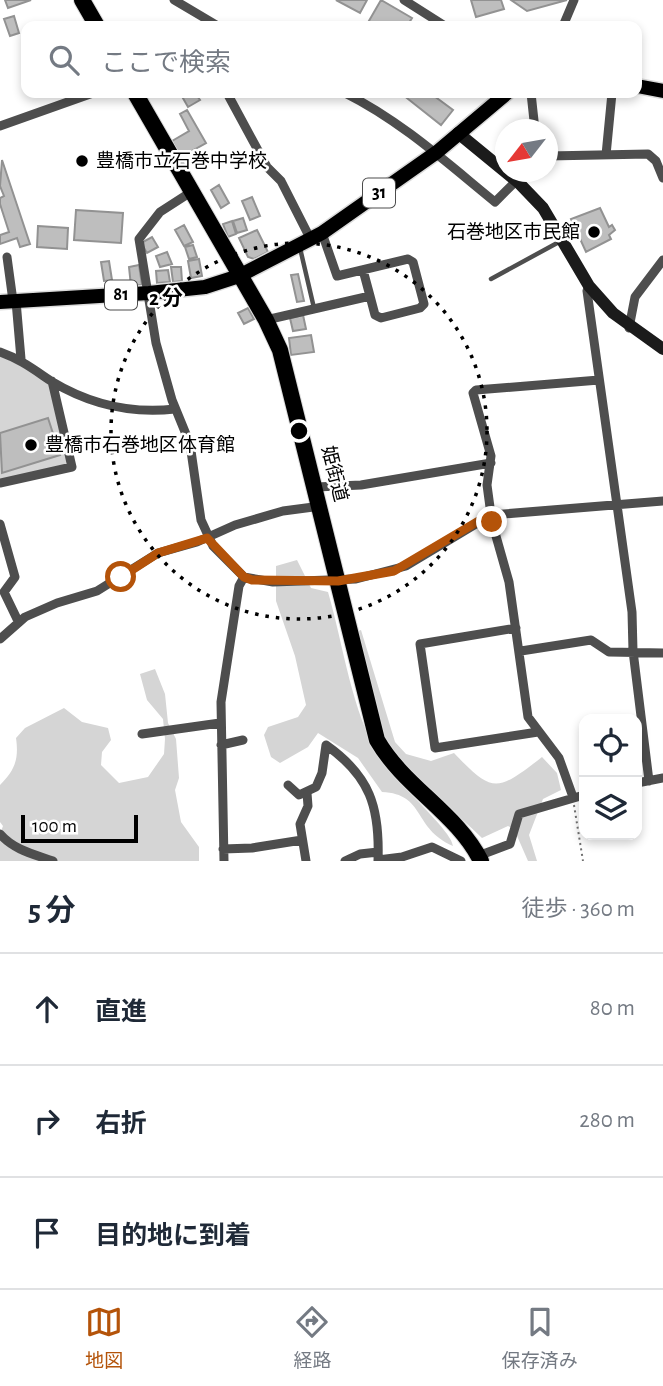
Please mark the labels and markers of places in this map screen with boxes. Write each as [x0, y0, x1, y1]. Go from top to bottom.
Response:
place label: 豊橋市立石巻中学校 [96, 150, 267, 171]
marker: 豊橋市立石巻中学校 [74, 153, 90, 169]
place label: 石巻地区市民館 [447, 221, 580, 242]
marker: 石巻地区市民館 [586, 224, 602, 240]
centre of rings [287, 419, 311, 443]
place label: 豊橋市石巻地区体育館 [45, 434, 235, 455]
marker: 豊橋市石巻地区体育館 [23, 437, 39, 453]

